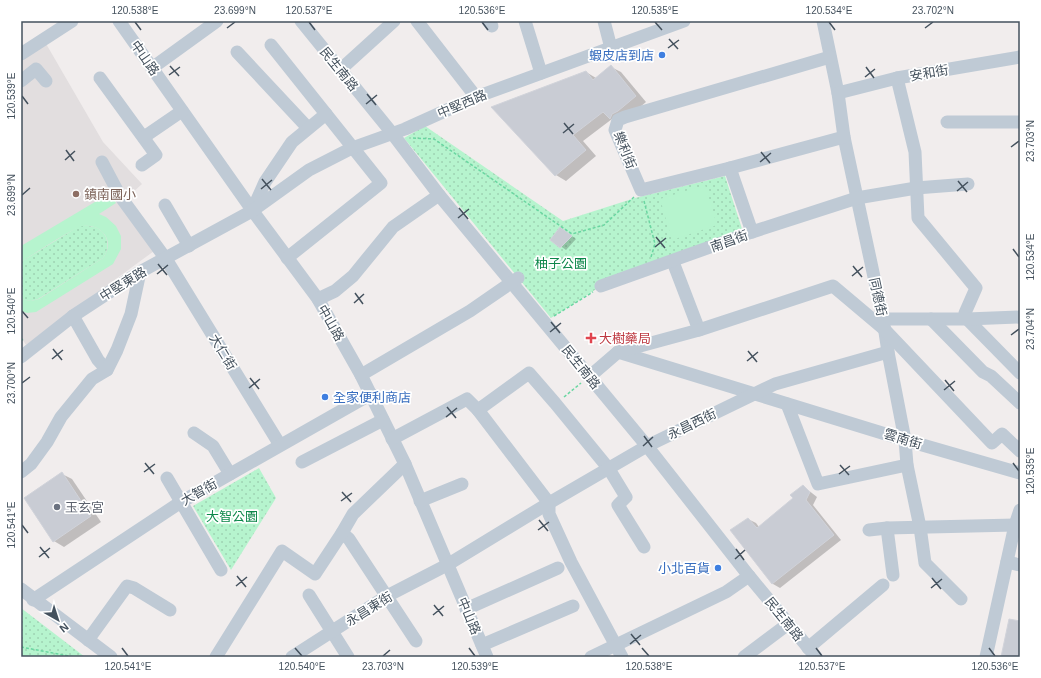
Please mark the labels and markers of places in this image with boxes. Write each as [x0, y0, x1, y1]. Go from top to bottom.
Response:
place label: 蝦皮店到店 [589, 48, 654, 63]
marker: 蝦皮店到店 [657, 50, 667, 60]
place label: 鎮南國小 [84, 187, 136, 202]
marker: 鎮南國小 [71, 189, 81, 199]
place label: 大樹藥局 [599, 331, 651, 346]
marker: 大樹藥局 [586, 333, 596, 343]
place label: 全家便利商店 [333, 390, 411, 405]
marker: 全家便利商店 [320, 392, 330, 402]
place label: 玉玄宮 [65, 500, 104, 515]
marker: 玉玄宮 [52, 502, 62, 512]
place label: 小北百貨 [658, 561, 710, 576]
marker: 小北百貨 [713, 563, 723, 573]

